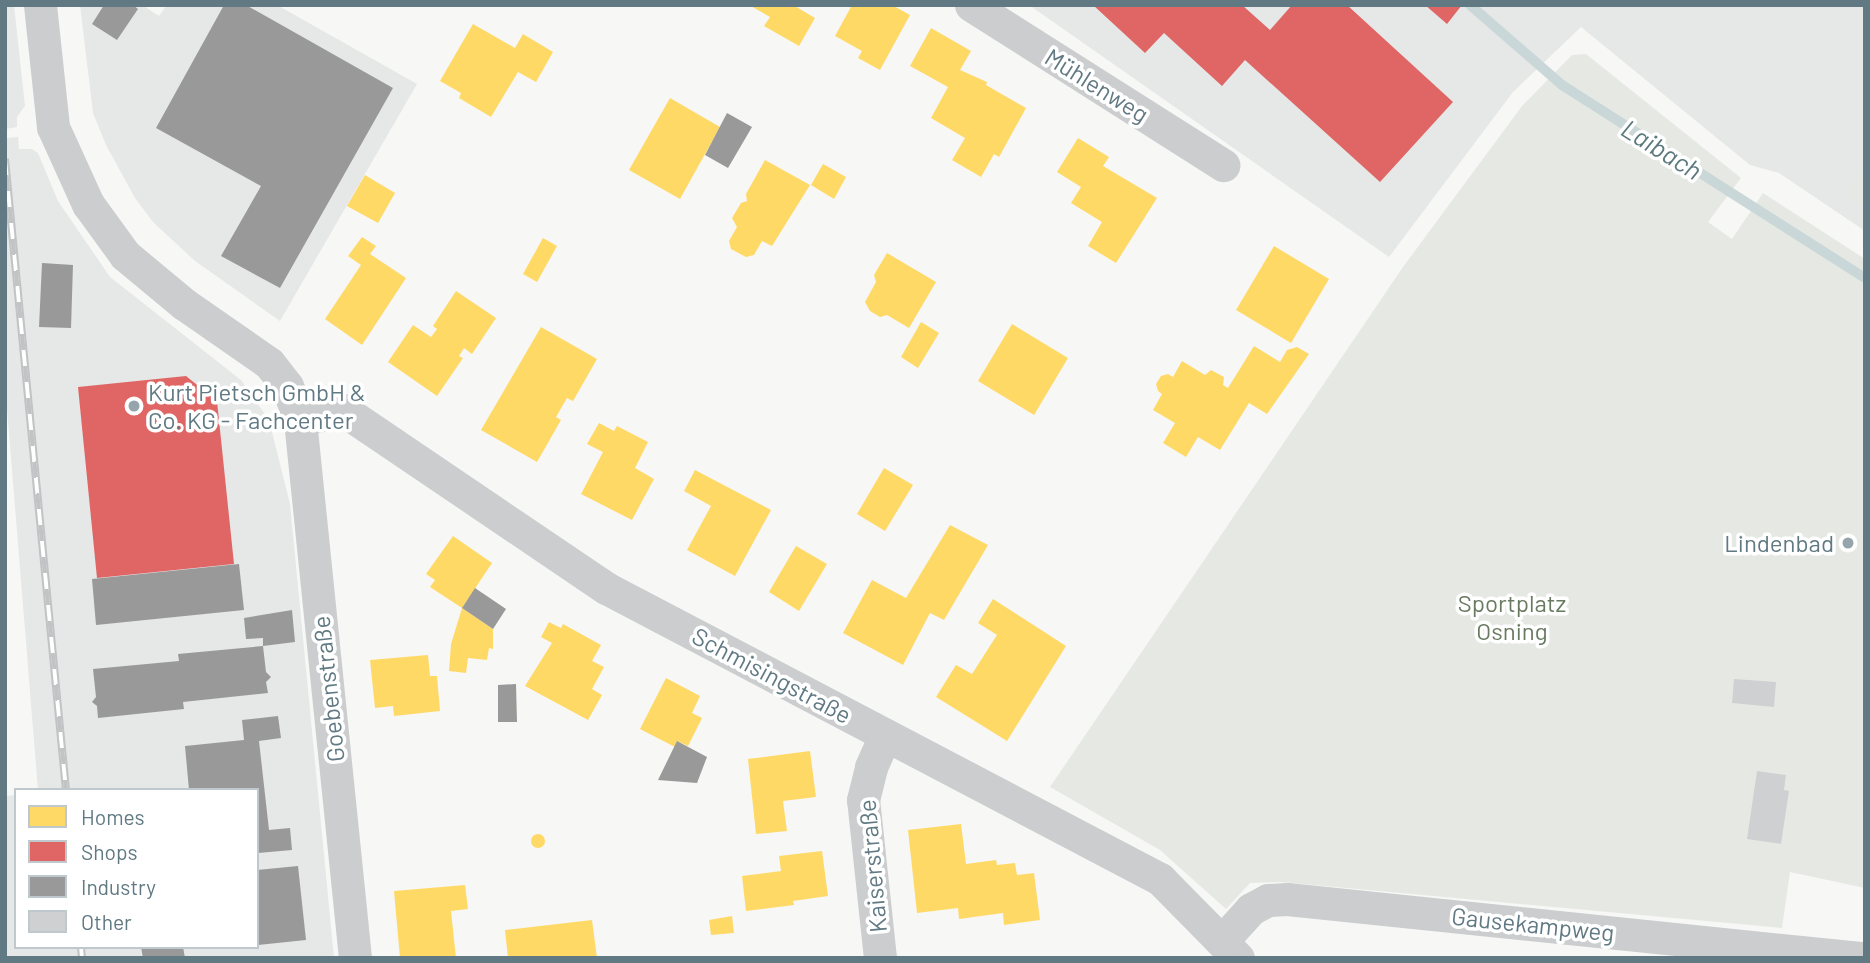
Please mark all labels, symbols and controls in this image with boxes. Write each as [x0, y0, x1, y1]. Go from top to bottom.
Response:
street label: Mühlenweg [1040, 42, 1154, 128]
water label: Laibach [1616, 112, 1708, 186]
place label: Kurt Pietsch GmbH & Co. KG - Fachcenter [148, 378, 366, 434]
marker: Kurt Pietsch GmbH & Co. KG - Fachcenter [126, 398, 142, 414]
place label: Lindenbad [1724, 529, 1834, 557]
marker: Lindenbad [1840, 535, 1856, 551]
park label: Sportplatz Osning [1458, 589, 1566, 645]
street label: Goebenstraße [306, 615, 350, 763]
street label: Schmisingstraße [688, 621, 856, 729]
legend [14, 788, 259, 949]
street label: Kaiserstraße [852, 798, 892, 934]
text: Homes [81, 804, 145, 829]
text: Shops [81, 839, 138, 864]
text: Industry [81, 874, 156, 899]
street label: Gausekampweg [1450, 901, 1616, 947]
text: Other [81, 909, 132, 934]

